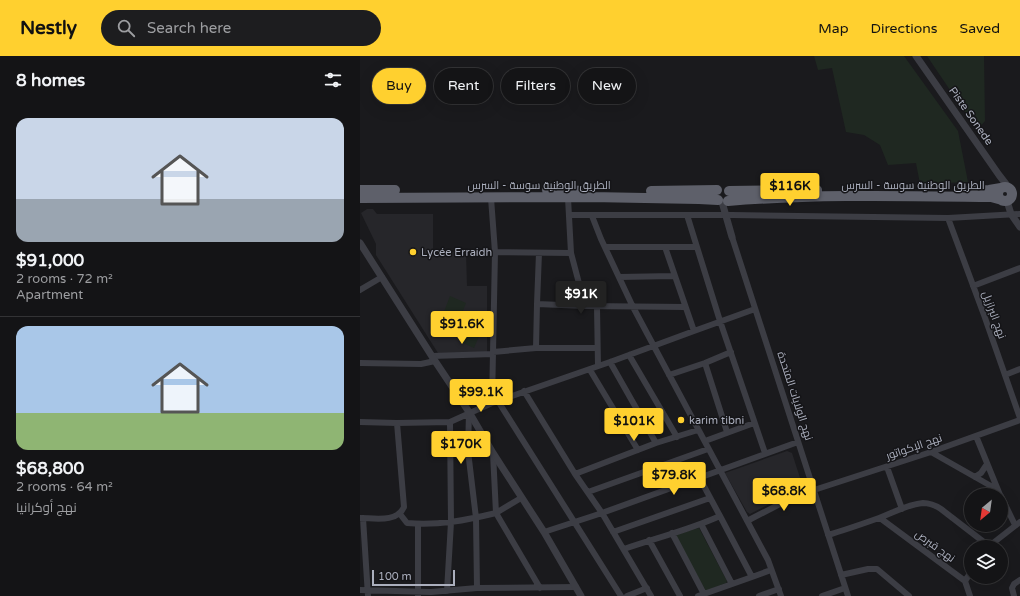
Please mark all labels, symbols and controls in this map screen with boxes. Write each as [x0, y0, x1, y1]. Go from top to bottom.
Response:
search box [101, 10, 381, 46]
text: Nestly [20, 17, 77, 39]
icon: search [115, 17, 137, 39]
text: Search here [147, 19, 231, 37]
text: Map [818, 20, 849, 37]
text: Directions [871, 20, 938, 37]
text: Saved [960, 20, 1000, 37]
chip: Buy [372, 68, 426, 104]
chip: Rent [434, 68, 493, 104]
chip: Filters [501, 68, 570, 104]
chip: New [578, 68, 636, 104]
icon: filters [322, 69, 344, 91]
text: 8 homes [16, 70, 85, 91]
street label: Piste Sonede [946, 84, 996, 148]
icon: home [144, 144, 216, 216]
pin: $116K [762, 173, 818, 207]
text: $116K [769, 178, 811, 194]
street label: الطريق الوطنية سوسة - السرس [467, 179, 611, 192]
street label: الطريق الوطنية سوسة - السرس [841, 179, 985, 192]
place label: Lycée Erraidh [421, 246, 492, 259]
marker: Lycée Erraidh [408, 247, 418, 257]
text: $91,000 [16, 250, 84, 271]
text: 2 rooms · 72 m² [16, 271, 113, 287]
pin: $91K [557, 281, 605, 315]
text: $91K [564, 286, 598, 302]
text: Apartment [16, 287, 83, 303]
street label: نهج البرازيل [978, 289, 1009, 341]
pin: $91.6K [429, 311, 495, 345]
text: $91.6K [440, 316, 484, 332]
street label: نهج الولايات المتحدة [774, 350, 816, 442]
icon: home [144, 352, 216, 424]
pin: $99.1K [448, 379, 514, 413]
text: $99.1K [459, 384, 503, 400]
pin: $101K [606, 408, 662, 442]
text: $101K [613, 413, 655, 429]
place label: karim tibni [689, 414, 744, 427]
marker: karim tibni [676, 415, 686, 425]
pin: $170K [433, 431, 489, 465]
street label: نهج الإكواتور [883, 431, 944, 464]
text: $170K [440, 436, 482, 452]
text: $68,800 [16, 458, 84, 479]
pin: $79.8K [641, 462, 707, 496]
text: $79.8K [652, 467, 696, 483]
pin: $68.8K [751, 478, 817, 512]
text: 2 rooms · 64 m² [16, 479, 113, 495]
text: $68.8K [762, 483, 806, 499]
north arrow [964, 488, 1008, 532]
map controls [964, 488, 1008, 584]
text: نهج أوكرانيا [16, 500, 77, 516]
street label: نهج قبرص [912, 527, 958, 566]
button: layers [964, 540, 1008, 584]
scale bar [372, 568, 455, 587]
text: 100 m [378, 570, 412, 583]

